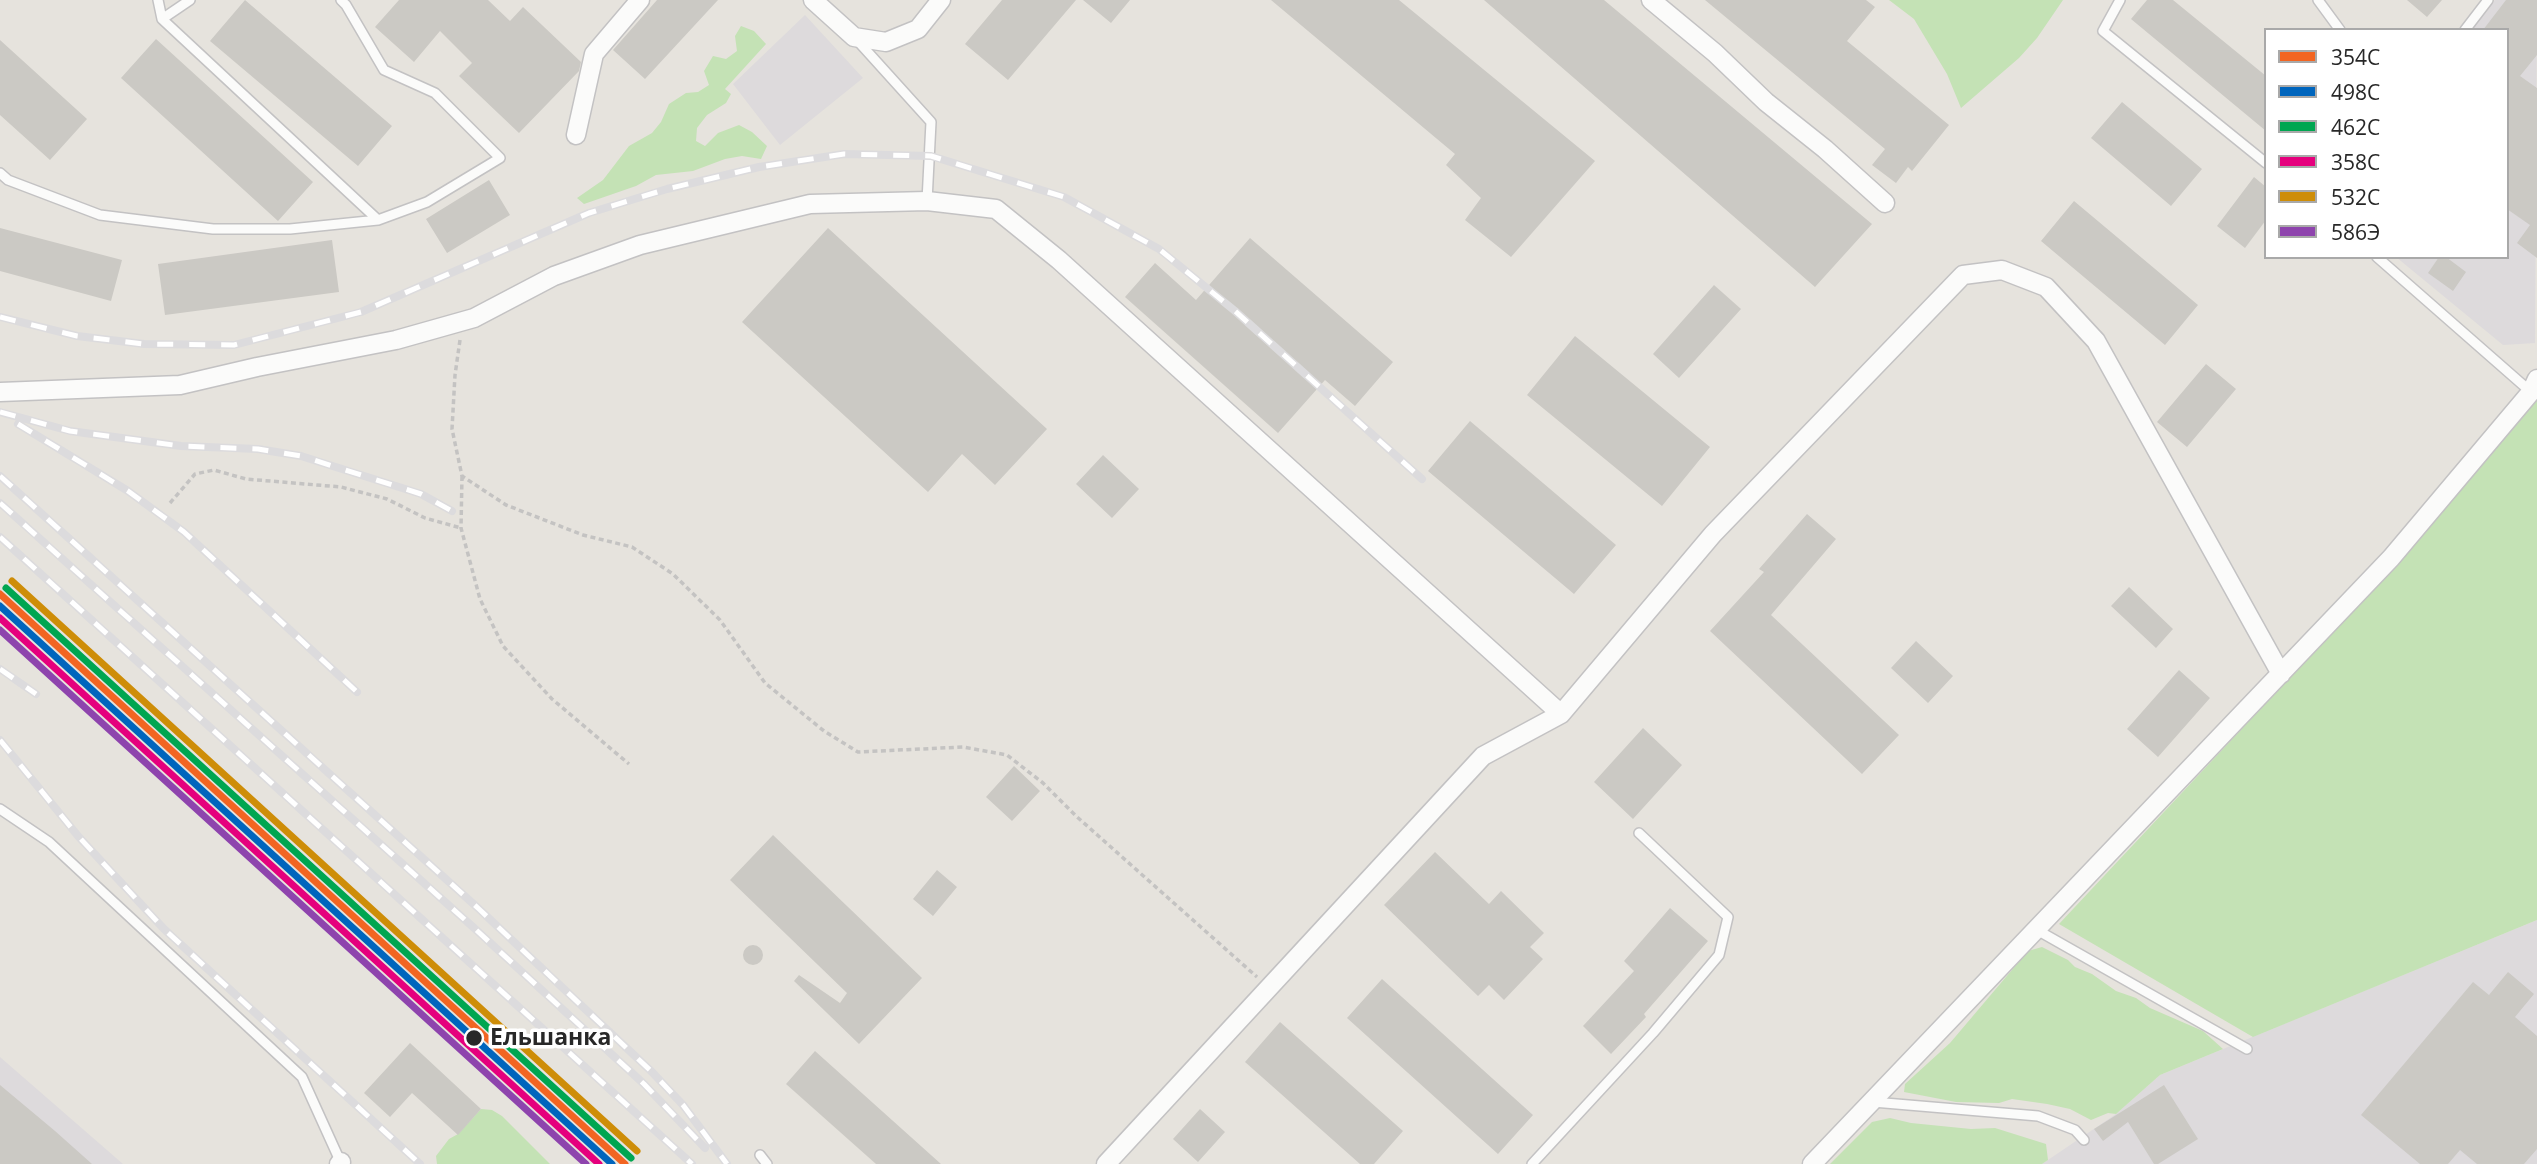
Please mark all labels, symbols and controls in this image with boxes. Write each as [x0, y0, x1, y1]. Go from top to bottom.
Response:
legend [2264, 28, 2509, 259]
text: 354С [2331, 43, 2380, 71]
text: 498С [2331, 78, 2380, 106]
text: 462С [2331, 113, 2380, 141]
text: 358С [2331, 148, 2380, 176]
text: 532С [2331, 183, 2380, 211]
text: 586Э [2331, 218, 2380, 246]
place label: Ельшанка [490, 1024, 611, 1052]
marker: Ельшанка [464, 1028, 484, 1048]

